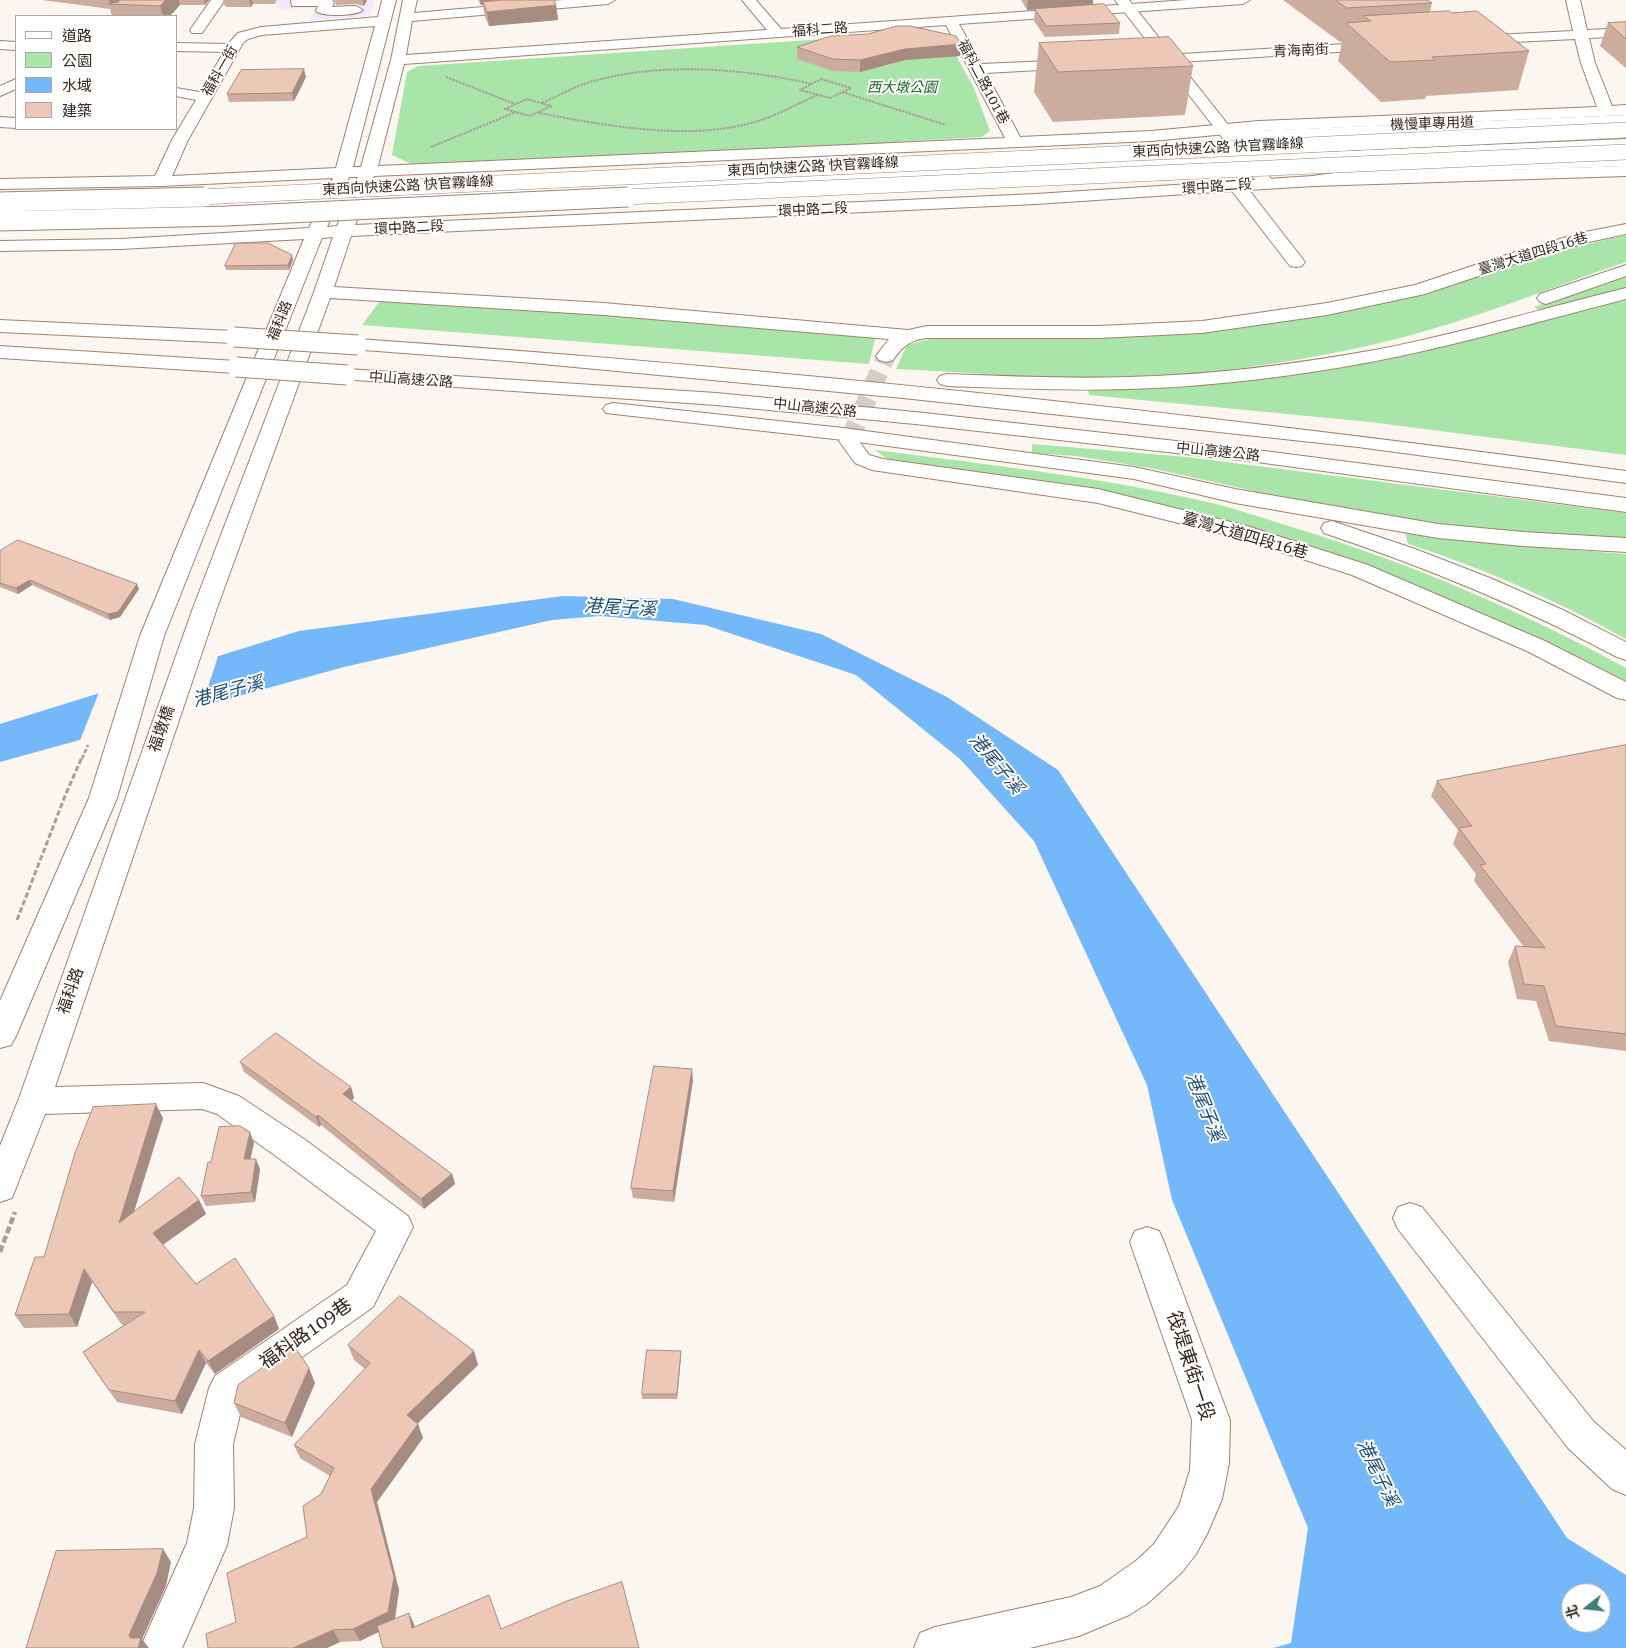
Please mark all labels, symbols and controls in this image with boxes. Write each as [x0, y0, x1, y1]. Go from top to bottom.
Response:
legend [15, 15, 178, 130]
street label: 福科二路 [791, 20, 849, 40]
text: 道路 [62, 27, 92, 45]
street label: 福科二路101巷 [954, 37, 1012, 127]
street label: 青海南街 [1273, 41, 1329, 61]
street label: 福科一街 [199, 43, 241, 99]
text: 公園 [62, 52, 92, 70]
text: 水域 [62, 77, 92, 95]
park label: 西大墩公園 [867, 80, 937, 96]
text: 建築 [62, 102, 92, 120]
street label: 機慢車專用道 [1390, 114, 1474, 134]
street label: 東西向快速公路 快官霧峰線 [1132, 135, 1304, 161]
street label: 東西向快速公路 快官霧峰線 [727, 154, 899, 180]
street label: 東西向快速公路 快官霧峰線 [322, 173, 494, 199]
street label: 環中路二段 [1181, 176, 1253, 198]
street label: 環中路二段 [778, 200, 848, 220]
street label: 環中路二段 [374, 218, 444, 238]
street label: 臺灣大道四段16巷 [1476, 229, 1590, 279]
street label: 福科路 [264, 298, 296, 344]
street label: 中山高速公路 [369, 369, 453, 391]
street label: 中山高速公路 [772, 395, 858, 421]
street label: 中山高速公路 [1175, 439, 1261, 465]
street label: 臺灣大道四段16巷 [1180, 509, 1310, 563]
water label: 港尾子溪 [583, 595, 657, 621]
water label: 港尾子溪 [190, 672, 266, 712]
street label: 福墩橋 [145, 703, 179, 755]
water label: 港尾子溪 [965, 729, 1027, 799]
street label: 福科路 [54, 965, 88, 1017]
water label: 港尾子溪 [1181, 1070, 1227, 1144]
street label: 福科路109巷 [255, 1294, 357, 1374]
street label: 筏堤東街一段 [1162, 1308, 1218, 1424]
water label: 港尾子溪 [1352, 1436, 1402, 1510]
north arrow [1561, 1583, 1611, 1633]
text: 北 [1563, 1603, 1582, 1621]

